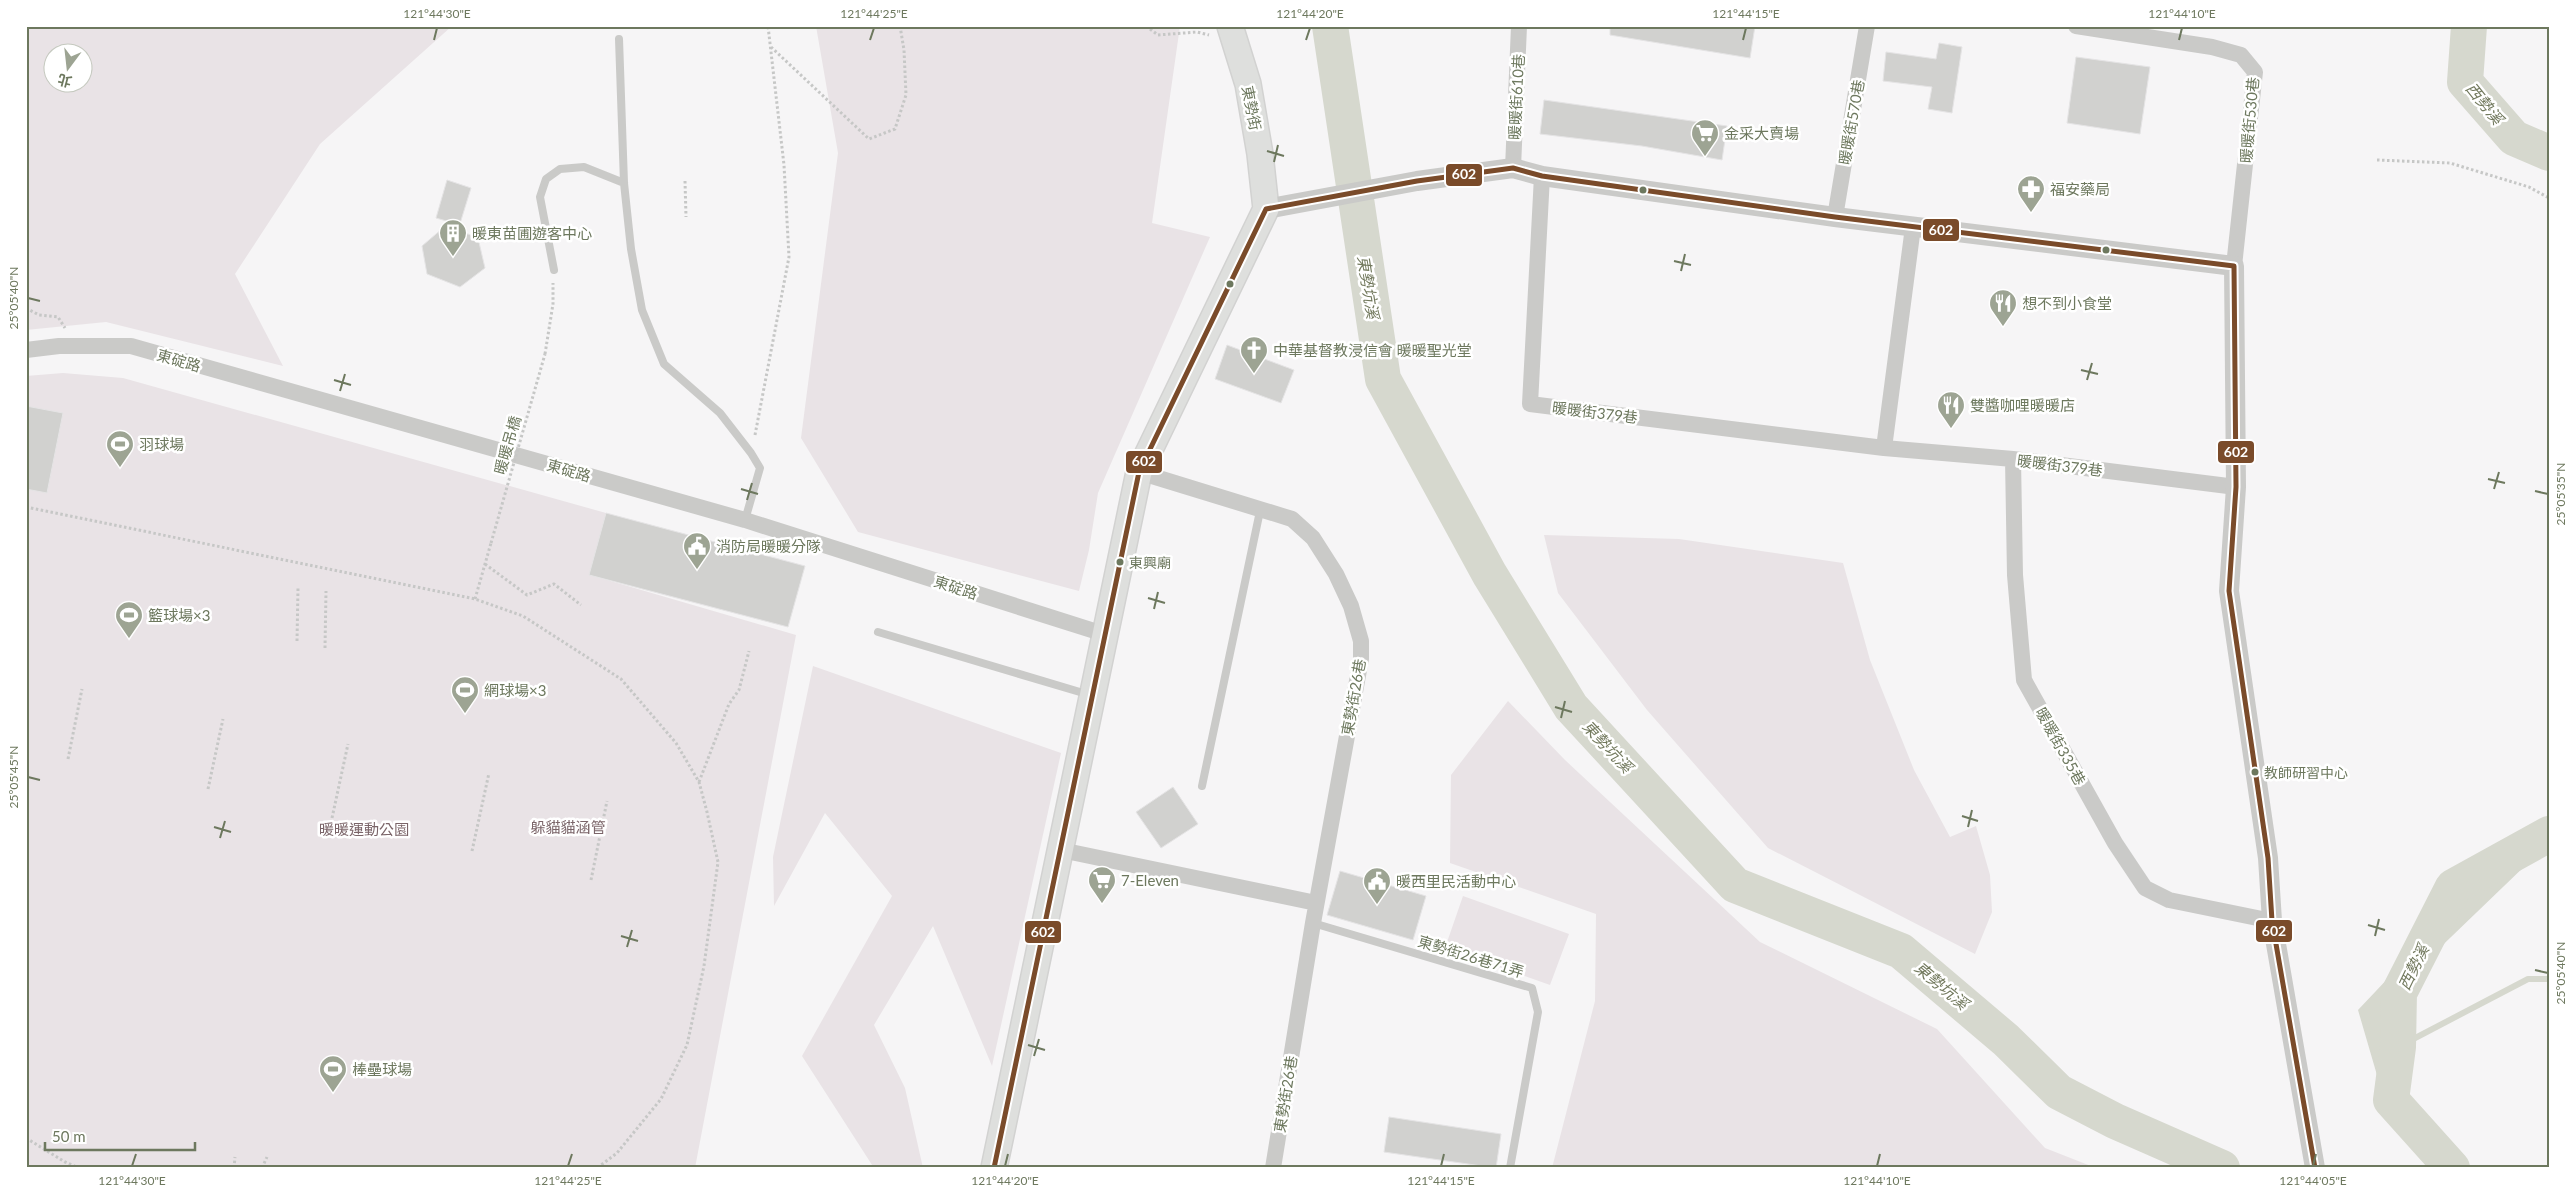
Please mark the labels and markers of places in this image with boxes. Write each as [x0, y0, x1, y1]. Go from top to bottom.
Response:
supermarket icon: 金采大賣場 [1690, 118, 1720, 157]
place label: 金采大賣場 [1724, 124, 1799, 142]
pharmacy icon: 福安藥局 [2016, 174, 2046, 213]
place label: 福安藥局 [2050, 180, 2110, 198]
unlabelled marker [1638, 185, 1648, 195]
building icon: 暖東苗圃遊客中心 [438, 218, 468, 257]
place label: 暖東苗圃遊客中心 [472, 224, 592, 242]
unlabelled marker [2101, 245, 2111, 255]
unlabelled marker [1225, 279, 1235, 289]
restaurant icon: 想不到小食堂 [1988, 288, 2018, 327]
place label: 想不到小食堂 [2022, 294, 2112, 312]
church icon: 中華基督教浸信會 暖暖聖光堂 [1239, 335, 1269, 374]
place label: 中華基督教浸信會 暖暖聖光堂 [1273, 341, 1472, 359]
restaurant icon: 雙醬咖哩暖暖店 [1936, 390, 1966, 429]
place label: 雙醬咖哩暖暖店 [1970, 396, 2075, 414]
sports icon: 羽球場 [105, 429, 135, 468]
place label: 羽球場 [139, 435, 184, 453]
public building icon: 消防局暖暖分隊 [682, 531, 712, 570]
place label: 消防局暖暖分隊 [716, 537, 821, 555]
place label: 東興廟 [1129, 554, 1171, 571]
marker: 東興廟 [1115, 557, 1125, 567]
sports icon: 籃球場×3 [114, 600, 144, 639]
place label: 籃球場×3 [148, 606, 210, 624]
sports icon: 網球場×3 [450, 675, 480, 714]
place label: 網球場×3 [484, 681, 546, 699]
place label: 教師研習中心 [2264, 764, 2348, 781]
marker: 教師研習中心 [2250, 767, 2260, 777]
supermarket icon: 7-Eleven [1087, 865, 1117, 904]
public building icon: 暖西里民活動中心 [1362, 866, 1392, 905]
place label: 7-Eleven [1121, 871, 1179, 889]
place label: 暖西里民活動中心 [1396, 872, 1516, 890]
sports icon: 棒壘球場 [318, 1054, 348, 1093]
place label: 棒壘球場 [352, 1060, 412, 1078]

